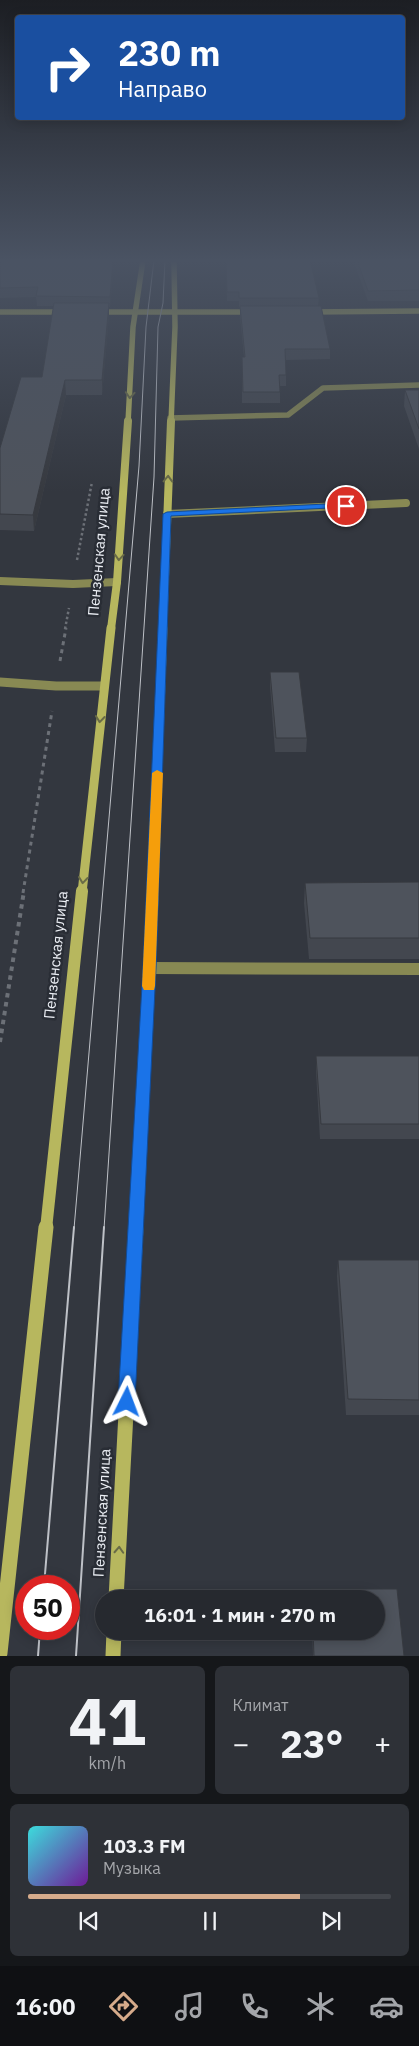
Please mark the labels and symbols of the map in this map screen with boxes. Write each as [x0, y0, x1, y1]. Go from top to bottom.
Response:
one-way arrow [125, 392, 136, 400]
one-way arrow [163, 475, 174, 483]
pin [325, 485, 367, 527]
street label: Пензенская улица [83, 487, 114, 617]
one-way arrow [114, 554, 125, 562]
one-way arrow [95, 715, 106, 723]
one-way arrow [78, 877, 89, 885]
street label: Пензенская улица [39, 890, 72, 1020]
position arrow [100, 1375, 152, 1427]
street label: Пензенская улица [89, 1448, 114, 1578]
one-way arrow [113, 1546, 124, 1554]
speed limit sign: 50 [15, 1575, 80, 1640]

